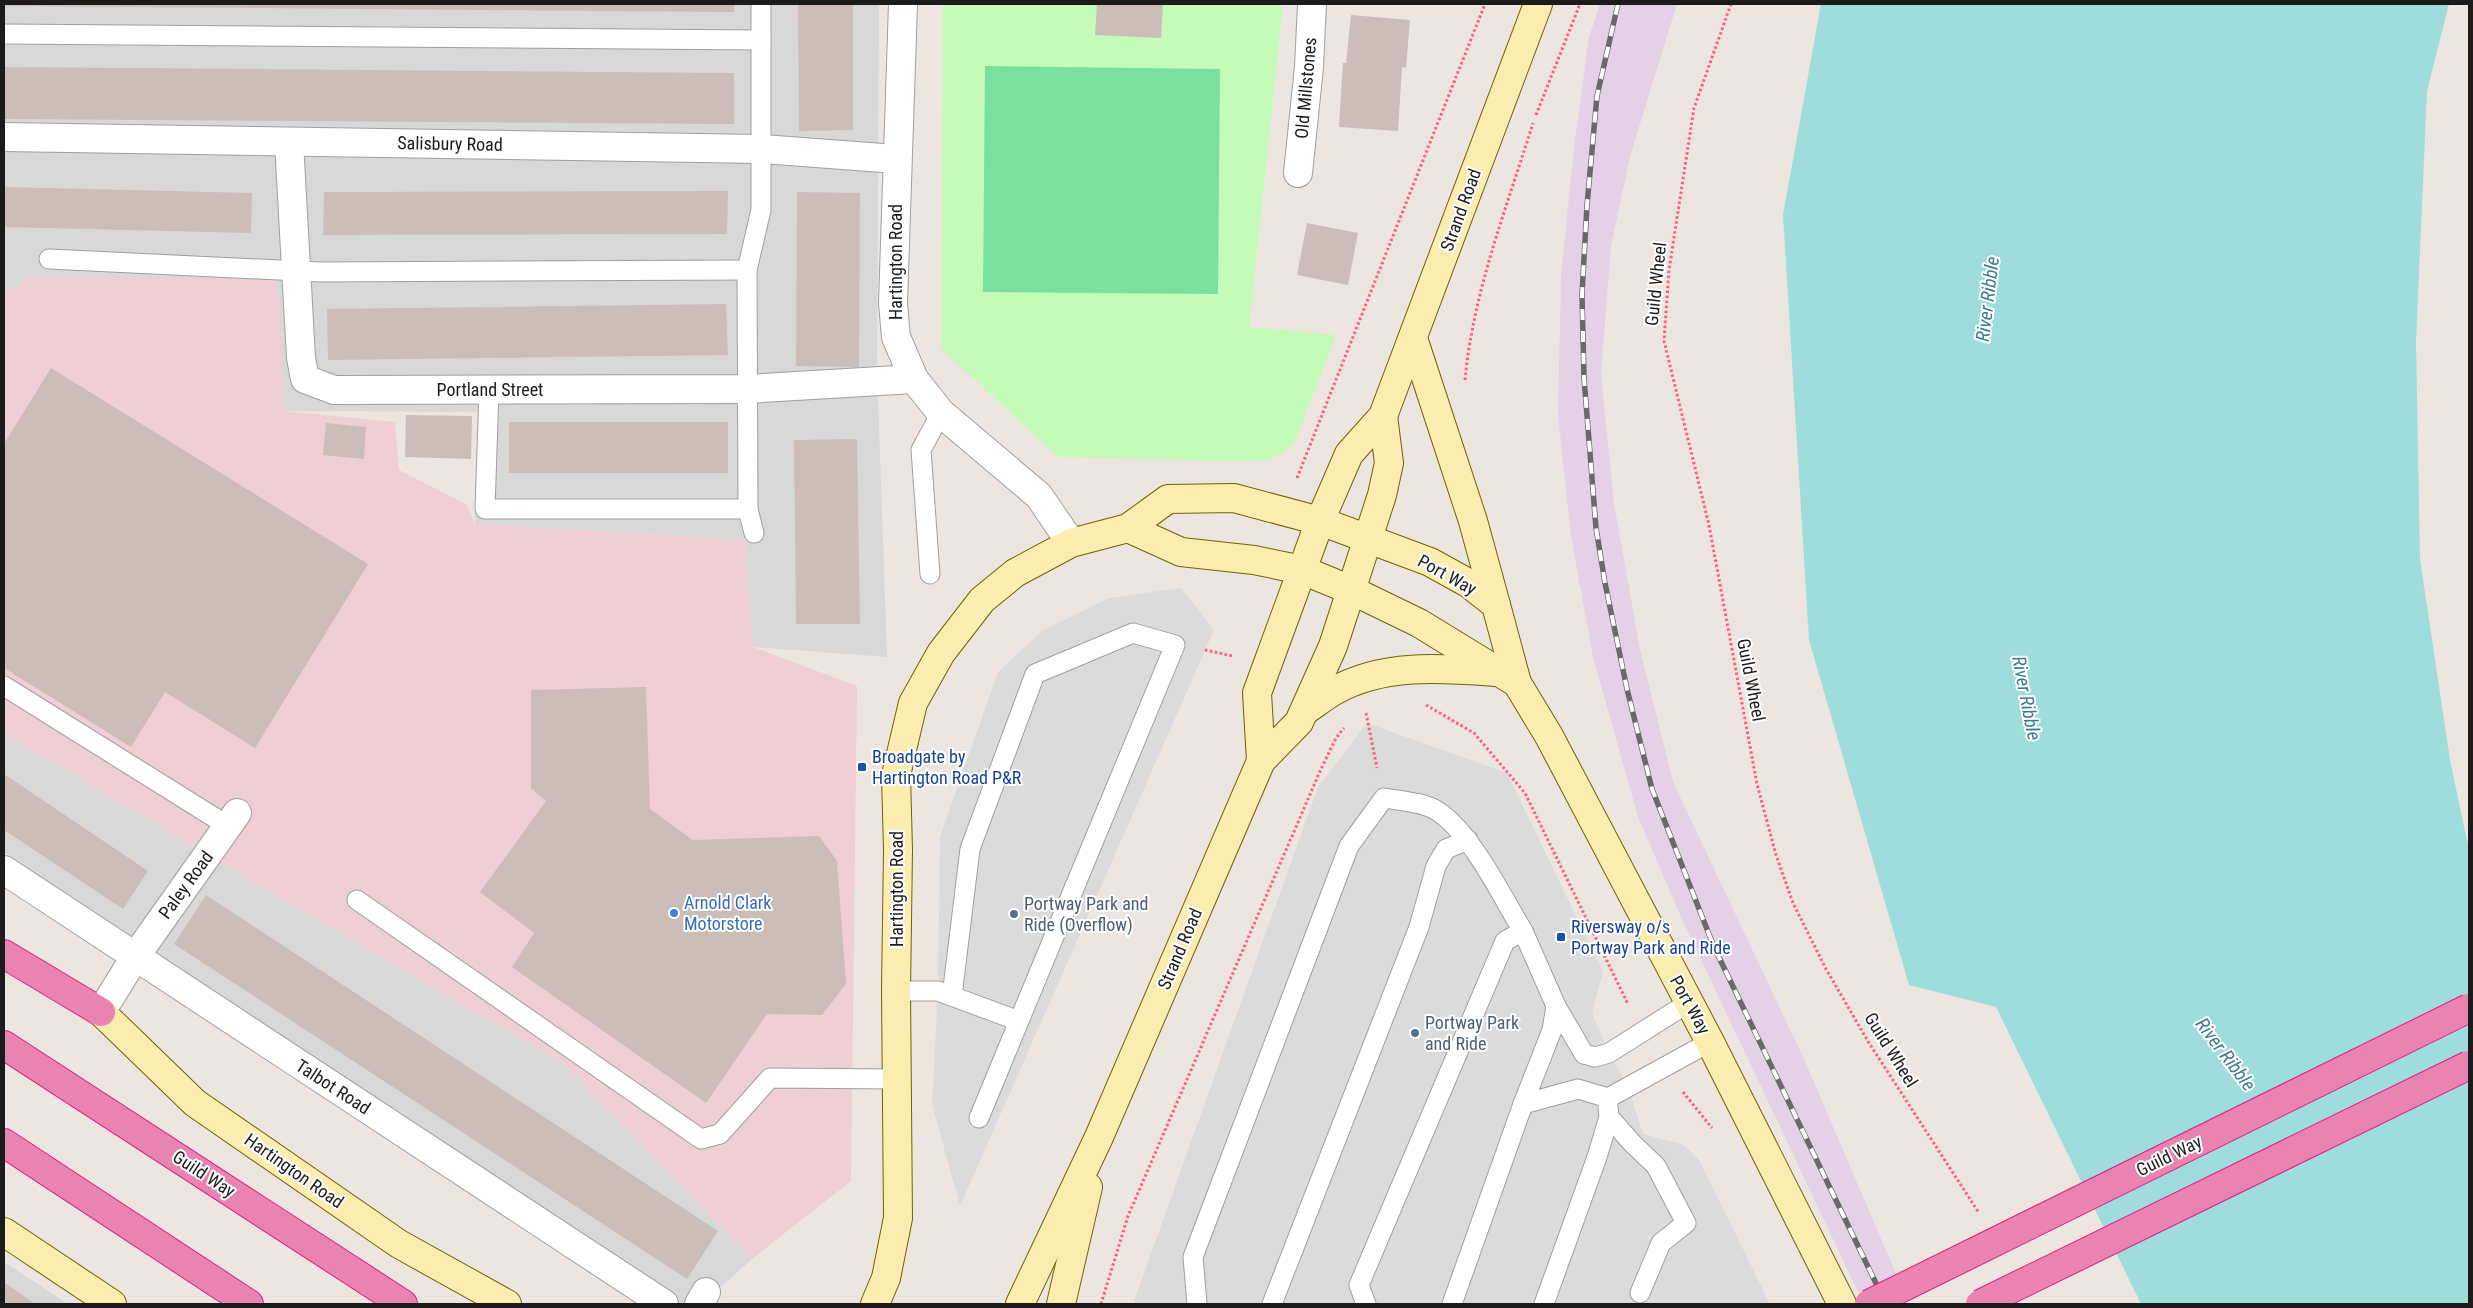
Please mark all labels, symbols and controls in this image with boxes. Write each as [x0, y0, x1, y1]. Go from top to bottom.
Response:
street label: Old Millstones [1291, 36, 1320, 140]
street label: Salisbury Road [397, 132, 503, 155]
street label: Strand Road [1436, 166, 1485, 254]
street label: Hartington Road [885, 204, 906, 320]
street label: Guild Wheel [1641, 241, 1670, 327]
water label: River Ribble [1971, 255, 2004, 343]
street label: Portland Street [437, 379, 543, 400]
street label: Port Way [1414, 550, 1481, 599]
street label: Guild Wheel [1733, 637, 1770, 723]
water label: River Ribble [2007, 654, 2046, 742]
place label: Broadgate by Hartington Road P&R [872, 746, 1022, 788]
marker: Broadgate by Hartington Road P&R [856, 761, 868, 773]
street label: Hartington Road [886, 831, 907, 947]
street label: Paley Road [154, 847, 217, 923]
place label: Arnold Clark Motorstore [684, 892, 771, 934]
place label: Portway Park and Ride (Overflow) [1024, 893, 1148, 936]
street label: Strand Road [1153, 905, 1206, 993]
marker: Arnold Clark Motorstore [668, 907, 680, 919]
marker: Portway Park and Ride (Overflow) [1008, 908, 1020, 920]
place label: Riversway o/s Portway Park and Ride [1571, 916, 1731, 958]
marker: Riversway o/s Portway Park and Ride [1555, 931, 1567, 943]
street label: Port Way [1666, 972, 1715, 1038]
street label: Guild Wheel [1860, 1009, 1923, 1091]
place label: Portway Park and Ride [1425, 1012, 1519, 1054]
water label: River Ribble [2191, 1013, 2260, 1095]
marker: Portway Park and Ride [1409, 1027, 1421, 1039]
street label: Talbot Road [292, 1055, 374, 1118]
street label: Hartington Road [241, 1129, 348, 1212]
street label: Guild Way [2133, 1131, 2205, 1180]
street label: Guild Way [169, 1146, 240, 1202]

